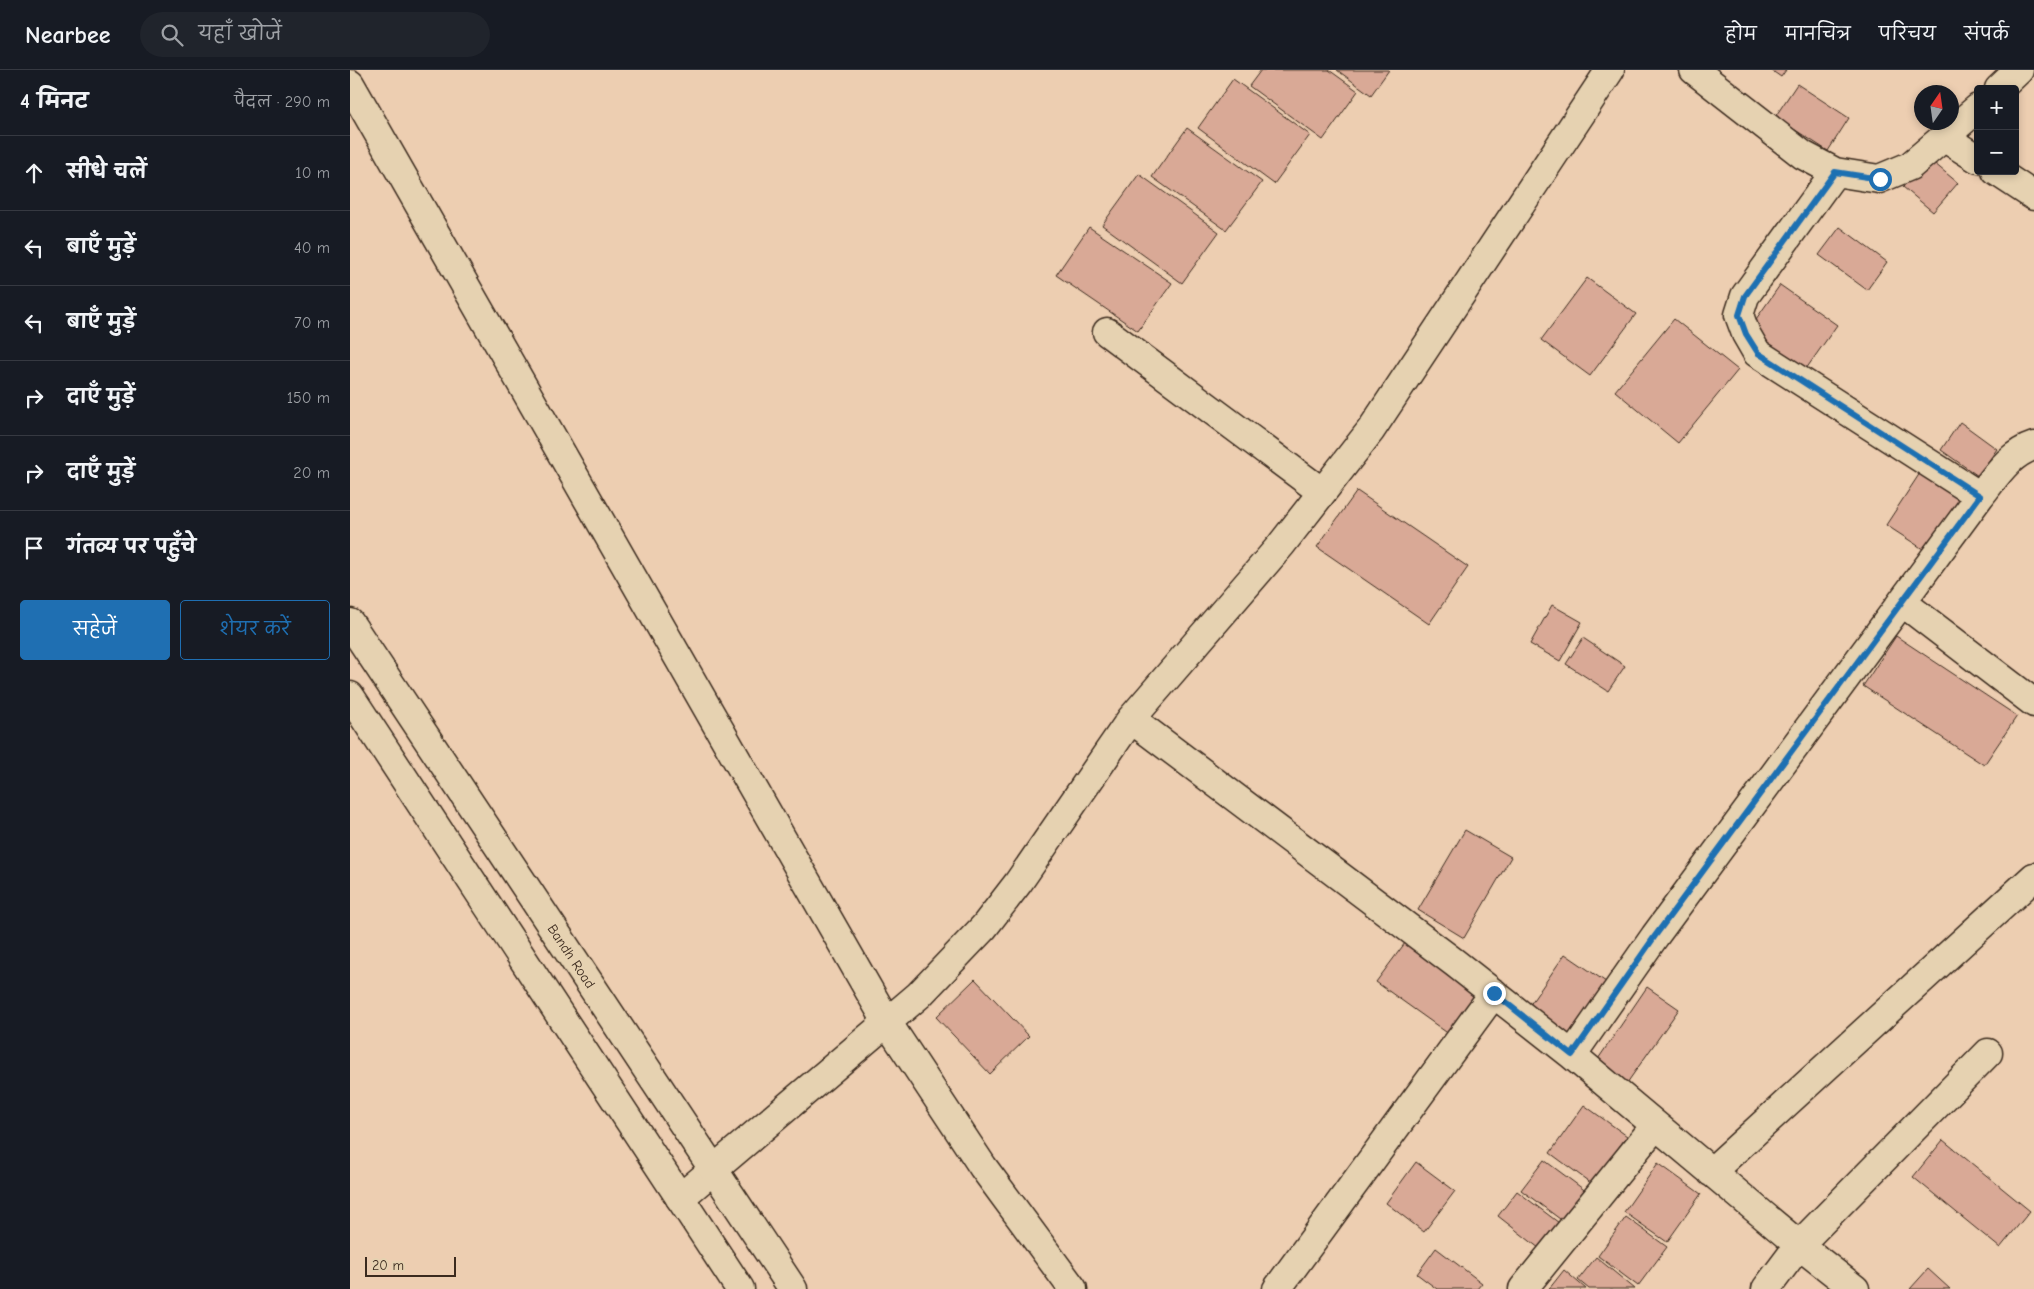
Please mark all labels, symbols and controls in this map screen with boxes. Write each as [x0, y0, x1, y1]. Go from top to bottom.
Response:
search box [140, 12, 490, 57]
text: Nearbee [25, 21, 110, 49]
icon: search [158, 21, 186, 49]
text: यहाँ खोजें [198, 23, 282, 45]
text: होम [1725, 24, 1757, 45]
text: मानचित्र [1785, 24, 1851, 45]
text: परिचय [1879, 24, 1936, 45]
text: संपर्क [1964, 24, 2009, 45]
north arrow [1914, 85, 1959, 130]
map controls [1974, 85, 2019, 175]
button: + [1974, 85, 2019, 130]
text: 4 मिनट [20, 89, 88, 113]
text: पैदल · 290 m [234, 93, 330, 111]
button: − [1974, 130, 2019, 175]
icon: ahead [20, 159, 48, 187]
text: सीधे चलें [67, 161, 147, 183]
text: 10 m [295, 164, 330, 182]
route start [1869, 168, 1892, 191]
icon: left [20, 234, 48, 262]
text: बाएँ मुड़ें [67, 236, 136, 258]
text: 40 m [294, 239, 330, 257]
icon: left [20, 309, 48, 337]
text: बाएँ मुड़ें [67, 311, 136, 333]
text: 70 m [294, 314, 330, 332]
icon: right [20, 384, 48, 412]
text: दाएँ मुड़ें [67, 386, 135, 408]
text: 150 m [287, 389, 330, 407]
icon: right [20, 459, 48, 487]
text: दाएँ मुड़ें [67, 461, 135, 483]
text: 20 m [293, 464, 330, 482]
icon: arrive [20, 534, 48, 562]
text: गंतव्य पर पहुँचे [67, 536, 196, 558]
button: सहेजें [20, 600, 170, 660]
button: शेयर करें [180, 600, 330, 660]
street label: Bandh Road [544, 921, 599, 991]
route end [1483, 982, 1506, 1005]
scale bar [365, 1254, 456, 1277]
text: 20 m [372, 1257, 404, 1274]

